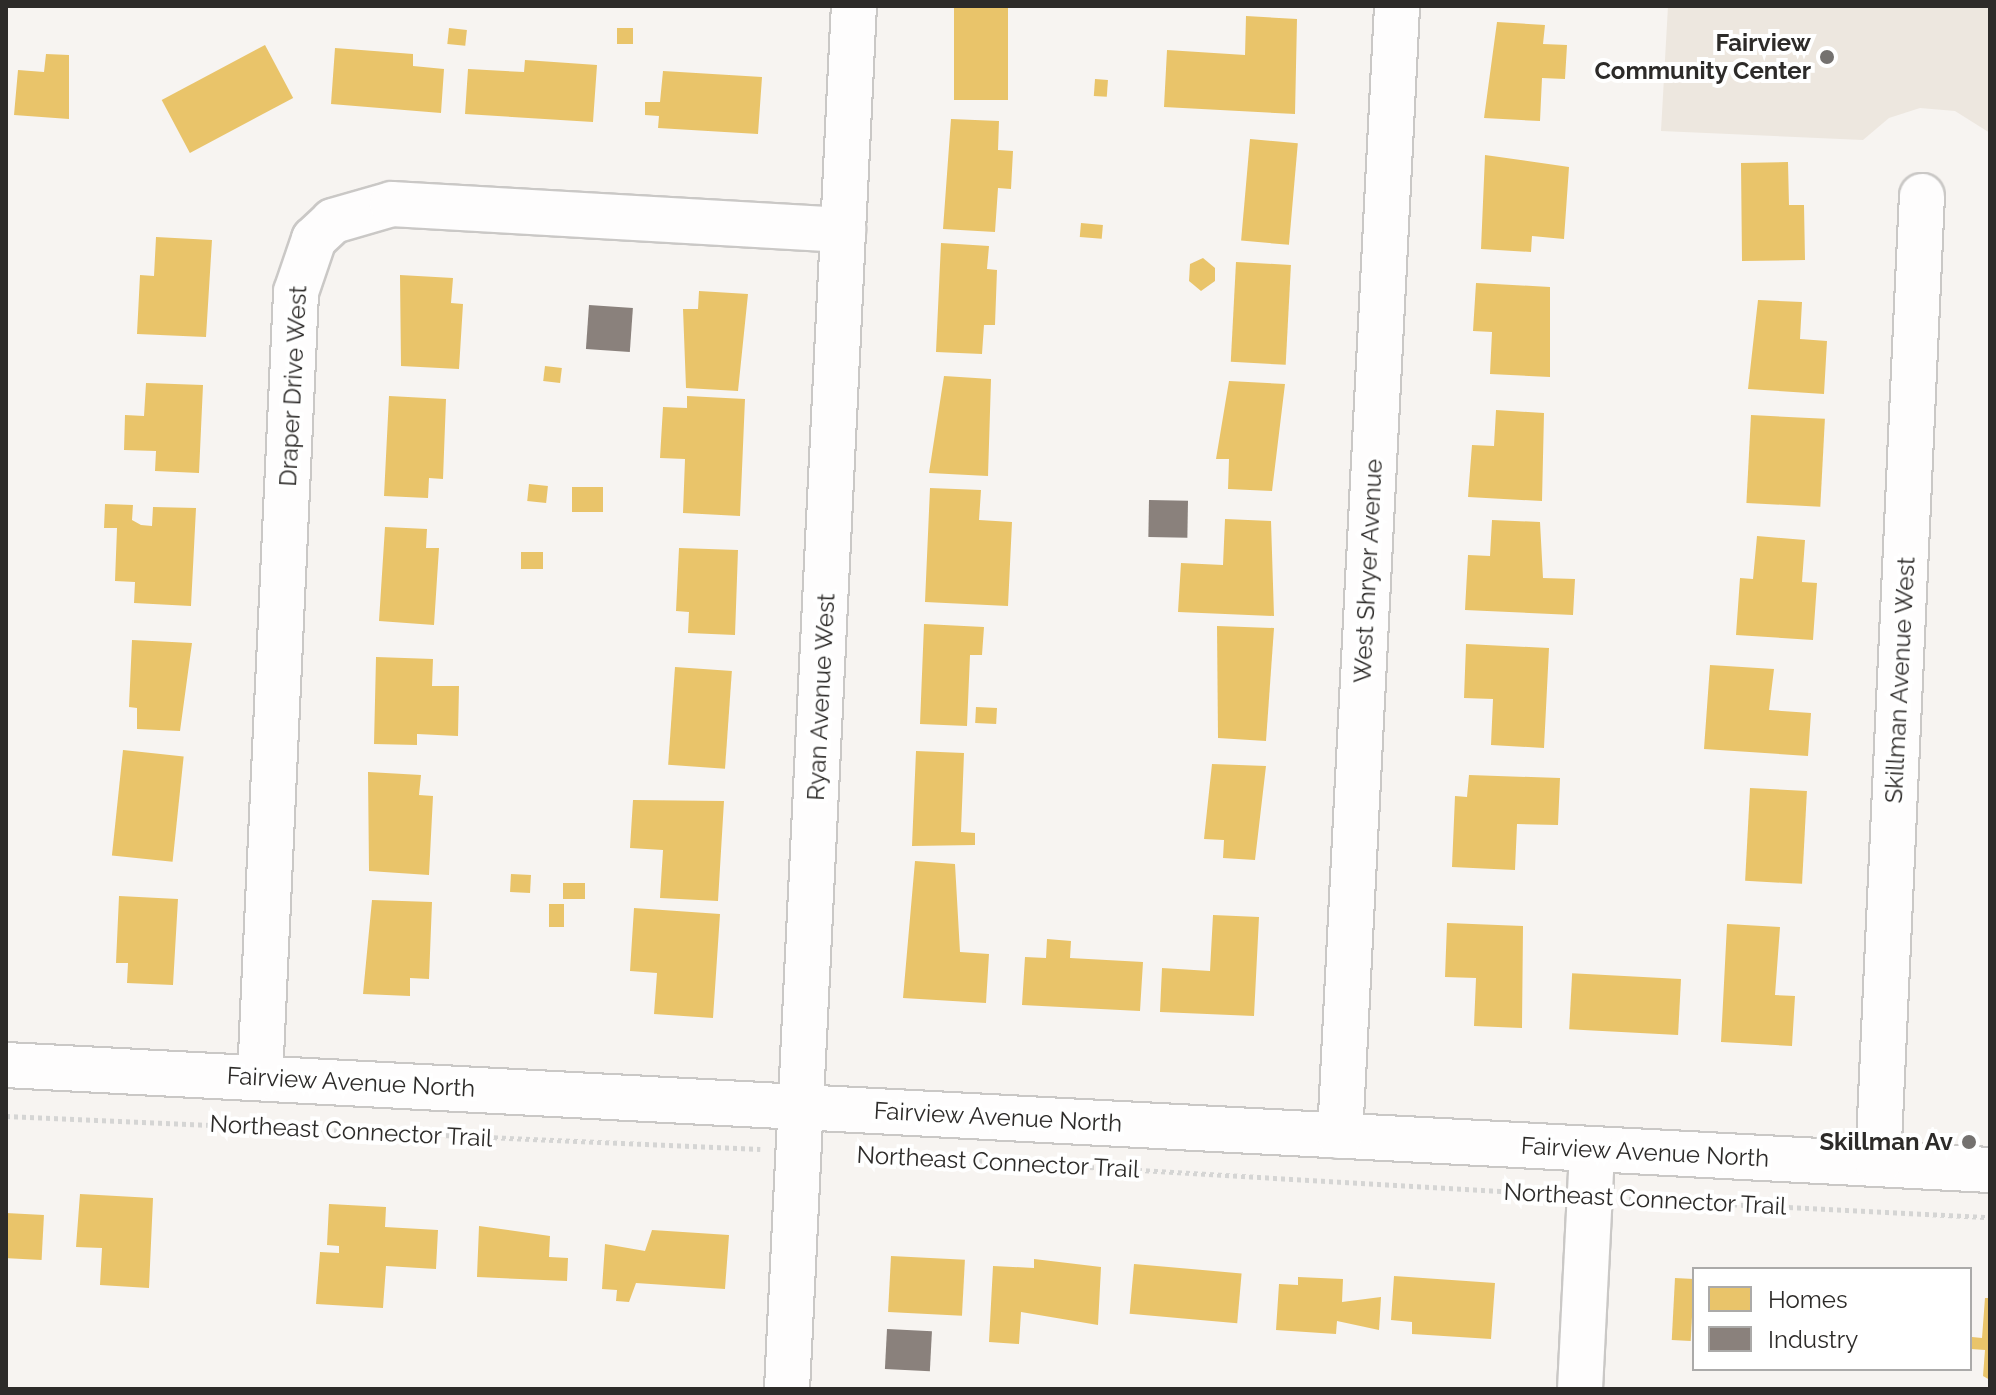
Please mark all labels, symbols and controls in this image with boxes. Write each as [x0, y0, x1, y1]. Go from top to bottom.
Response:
place label: Fairview Community Center [1594, 29, 1811, 85]
marker: Fairview Community Center [1818, 48, 1836, 66]
street label: Draper Drive West [273, 284, 313, 488]
street label: West Shryer Avenue [1348, 458, 1388, 684]
street label: Skillman Avenue West [1879, 555, 1921, 805]
street label: Ryan Avenue West [801, 592, 841, 802]
street label: Fairview Avenue North [225, 1061, 477, 1103]
street label: Fairview Avenue North [872, 1096, 1124, 1138]
street label: Northeast Connector Trail [208, 1109, 494, 1153]
place label: Skillman Av [1819, 1128, 1953, 1156]
street label: Fairview Avenue North [1519, 1131, 1771, 1173]
marker: Skillman Av [1960, 1133, 1978, 1151]
street label: Northeast Connector Trail [855, 1140, 1141, 1184]
street label: Northeast Connector Trail [1502, 1177, 1788, 1221]
legend [1692, 1267, 1972, 1371]
text: Homes [1768, 1285, 1848, 1314]
text: Industry [1768, 1325, 1858, 1354]

